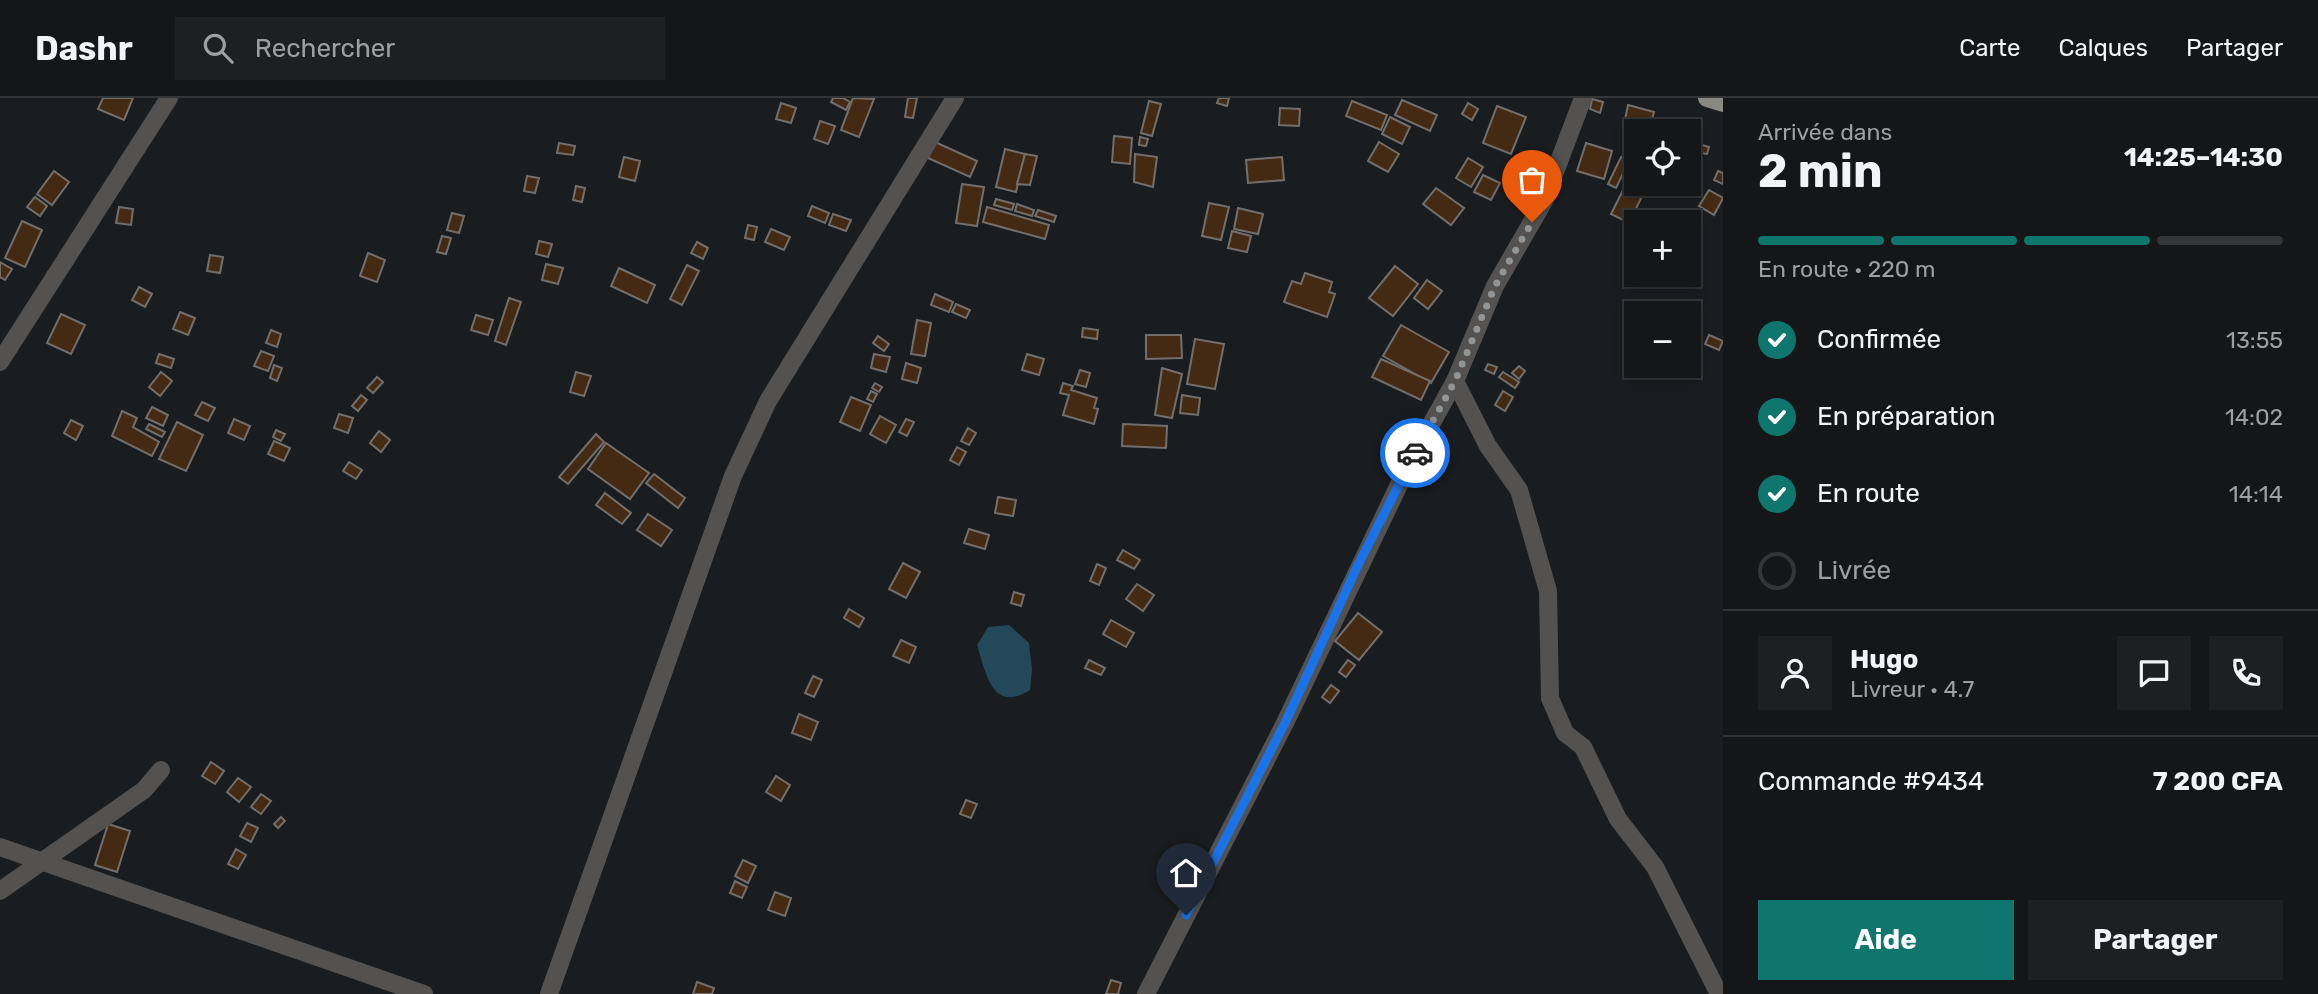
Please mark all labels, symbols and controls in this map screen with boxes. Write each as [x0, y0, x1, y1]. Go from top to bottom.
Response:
search box [175, 17, 665, 80]
text: Dashr [35, 29, 133, 68]
icon: search [199, 29, 237, 67]
text: Rechercher [255, 33, 395, 64]
text: Carte [1959, 34, 2020, 62]
text: Calques [2058, 34, 2148, 62]
text: Partager [2186, 34, 2283, 62]
text: Arrivée dans [1758, 118, 1892, 146]
map controls [1624, 119, 1701, 378]
button: locate [1624, 119, 1701, 196]
text: 14:25–14:30 [2124, 142, 2283, 173]
text: 2 min [1758, 144, 1883, 199]
pin [1502, 150, 1562, 222]
icon: bag [1513, 161, 1551, 199]
button: + [1624, 210, 1701, 287]
text: En route · 220 m [1758, 255, 1936, 283]
button: − [1624, 301, 1701, 378]
icon: check [1758, 321, 1796, 359]
text: Confirmée [1817, 324, 1941, 355]
text: 13:55 [2226, 326, 2283, 354]
icon: check [1758, 398, 1796, 436]
text: En préparation [1817, 401, 1995, 432]
text: 14:02 [2225, 403, 2283, 431]
courier [1380, 418, 1450, 488]
icon: car [1396, 434, 1434, 472]
icon: check [1758, 475, 1796, 513]
text: En route [1817, 478, 1920, 509]
text: 14:14 [2229, 480, 2283, 508]
text: Livrée [1817, 555, 1891, 586]
button: person [1758, 636, 1832, 710]
button: chat [2117, 636, 2191, 710]
button: phone [2209, 636, 2283, 710]
text: Hugo [1850, 644, 1918, 675]
text: Livreur · 4.7 [1850, 675, 1974, 703]
text: Commande #9434 [1758, 766, 1984, 797]
text: 7 200 CFA [2153, 766, 2283, 797]
pin [1156, 843, 1216, 915]
icon: home [1167, 854, 1205, 892]
button: Aide [1758, 900, 2014, 980]
button: Partager [2028, 900, 2283, 980]

